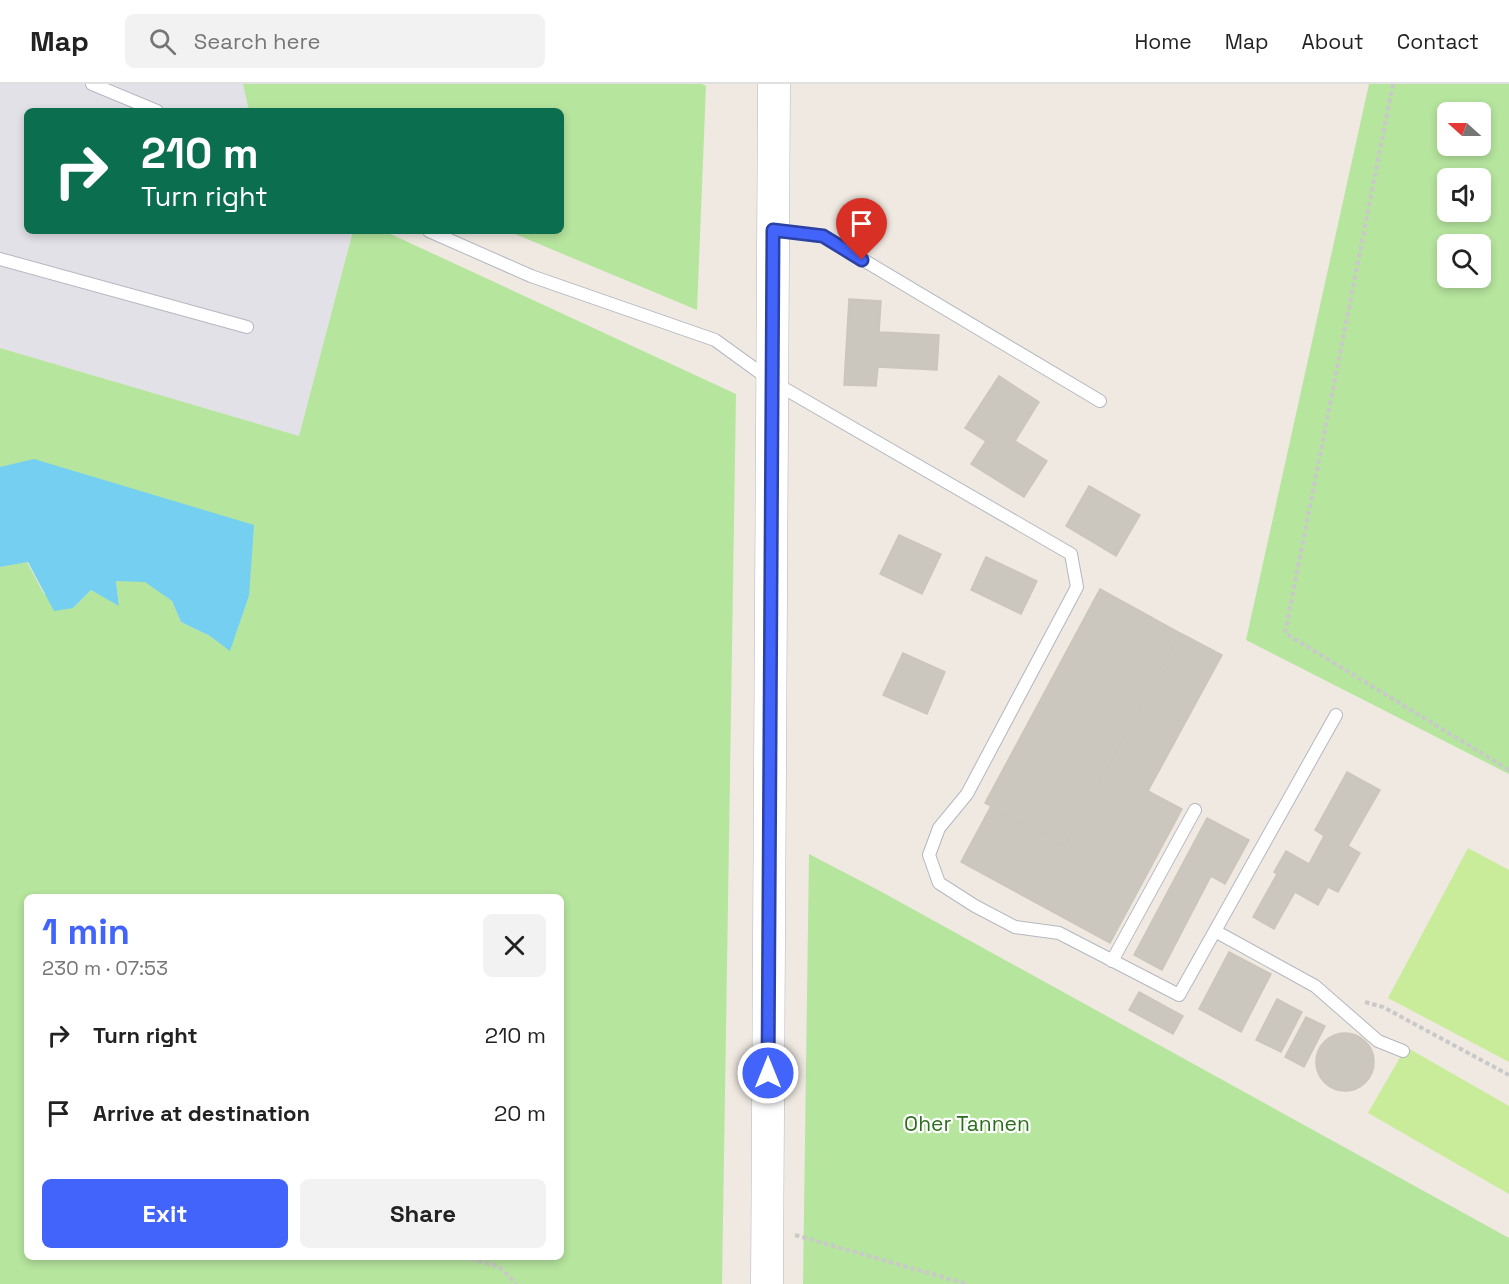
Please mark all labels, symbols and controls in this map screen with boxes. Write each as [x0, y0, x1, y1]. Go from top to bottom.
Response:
search box [125, 14, 545, 68]
text: Map [30, 23, 89, 59]
icon: search [146, 25, 179, 58]
text: Search here [194, 27, 321, 55]
text: Home [1134, 28, 1192, 55]
text: Map [1225, 28, 1269, 55]
text: About [1302, 28, 1364, 55]
text: Contact [1397, 28, 1479, 55]
north arrow [1437, 102, 1491, 156]
map controls [1437, 102, 1491, 288]
text: 210 m [141, 127, 259, 180]
icon: right [42, 132, 120, 210]
button: sound [1437, 168, 1491, 222]
text: Turn right [141, 179, 268, 214]
pin [836, 198, 887, 260]
icon: arrive [845, 207, 878, 240]
button: search [1437, 234, 1491, 288]
text: 1 min [42, 909, 130, 955]
button: close [483, 914, 546, 977]
text: 230 m · 07:53 [42, 955, 168, 981]
icon: right [42, 1019, 75, 1052]
text: Turn right [93, 1021, 198, 1049]
text: 210 m [485, 1021, 546, 1049]
position arrow [736, 1041, 800, 1105]
icon: arrive [42, 1097, 75, 1130]
text: Arrive at destination [93, 1099, 310, 1127]
text: 20 m [494, 1099, 546, 1127]
park label: Oher Tannen [904, 1110, 1030, 1137]
button: Exit [42, 1179, 288, 1248]
button: Share [300, 1179, 546, 1248]

